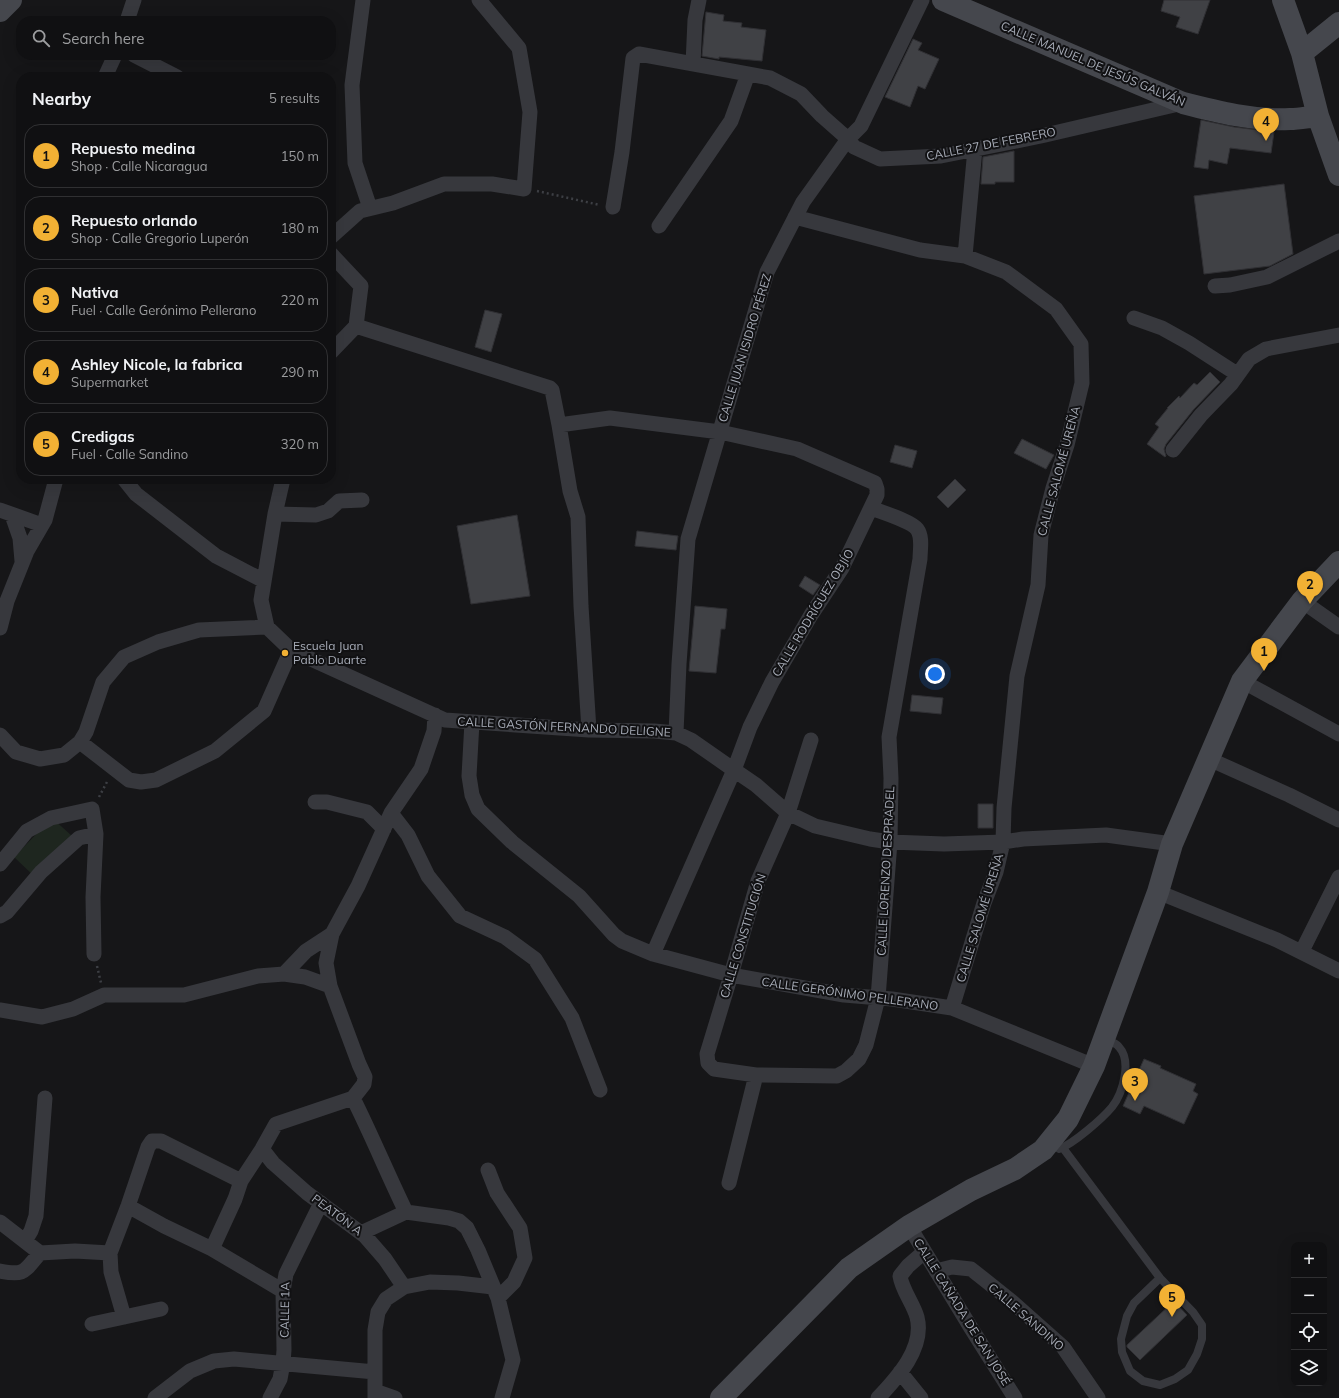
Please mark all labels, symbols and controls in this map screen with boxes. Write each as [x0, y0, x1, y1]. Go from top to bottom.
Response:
search box [16, 16, 336, 60]
street label: CALLE MANUEL DE JESÚS GALVÁN [999, 18, 1188, 109]
icon: search [30, 27, 52, 49]
text: Search here [62, 29, 144, 48]
text: Nearby [32, 88, 91, 109]
text: 5 results [269, 90, 320, 106]
pin: 4 [1253, 108, 1279, 141]
street label: CALLE 27 DE FEBRERO [925, 124, 1057, 163]
text: Repuesto medina [71, 139, 195, 158]
text: 1 [42, 148, 50, 164]
text: 150 m [281, 148, 319, 164]
text: Shop · Calle Nicaragua [71, 158, 207, 174]
text: Repuesto orlando [71, 211, 197, 230]
text: 2 [42, 220, 50, 236]
text: 180 m [281, 220, 319, 236]
text: Shop · Calle Gregorio Luperón [71, 230, 249, 246]
street label: CALLE JUAN ISIDRO PÉREZ [715, 272, 774, 424]
text: Nativa [71, 283, 119, 302]
text: 3 [42, 292, 50, 308]
text: 220 m [281, 292, 319, 308]
text: Fuel · Calle Gerónimo Pellerano [71, 302, 256, 318]
text: Ashley Nicole, la fabrica [71, 355, 242, 374]
text: 4 [42, 364, 50, 380]
text: 290 m [281, 364, 319, 380]
text: Supermarket [71, 374, 148, 390]
street label: CALLE SALOMÉ UREÑA [1034, 404, 1083, 538]
text: Credigas [71, 427, 135, 446]
text: 5 [42, 436, 50, 452]
text: 320 m [281, 436, 319, 452]
text: Fuel · Calle Sandino [71, 446, 188, 462]
street label: CALLE RODRÍGUEZ OBJÍO [768, 546, 857, 679]
pin: 2 [1297, 571, 1323, 604]
place label: Escuela Juan Pablo Duarte [293, 638, 366, 667]
pin: 1 [1251, 638, 1277, 671]
marker: Escuela Juan Pablo Duarte [280, 648, 290, 658]
your location [925, 664, 945, 684]
street label: CALLE GASTÓN FERNANDO DELIGNE [457, 713, 671, 740]
street label: CALLE LORENZO DESPRADEL [874, 785, 897, 956]
street label: CALLE SALOMÉ UREÑA [953, 851, 1006, 984]
street label: CALLE CONSTITUCIÓN [716, 872, 769, 1000]
street label: CALLE GERÓNIMO PELLERANO [761, 974, 939, 1013]
pin: 3 [1122, 1068, 1148, 1101]
street label: PEATÓN A [309, 1191, 366, 1239]
street label: CALLE CAÑADA DE SAN JOSÉ [911, 1235, 1014, 1388]
map controls [1291, 1242, 1327, 1386]
button: + [1291, 1242, 1327, 1278]
button: − [1291, 1278, 1327, 1314]
street label: CALLE SANDINO [985, 1280, 1067, 1354]
street label: CALLE 1A [277, 1282, 292, 1338]
pin: 5 [1159, 1284, 1185, 1317]
button: locate [1291, 1314, 1327, 1350]
button: layers [1291, 1350, 1327, 1386]

